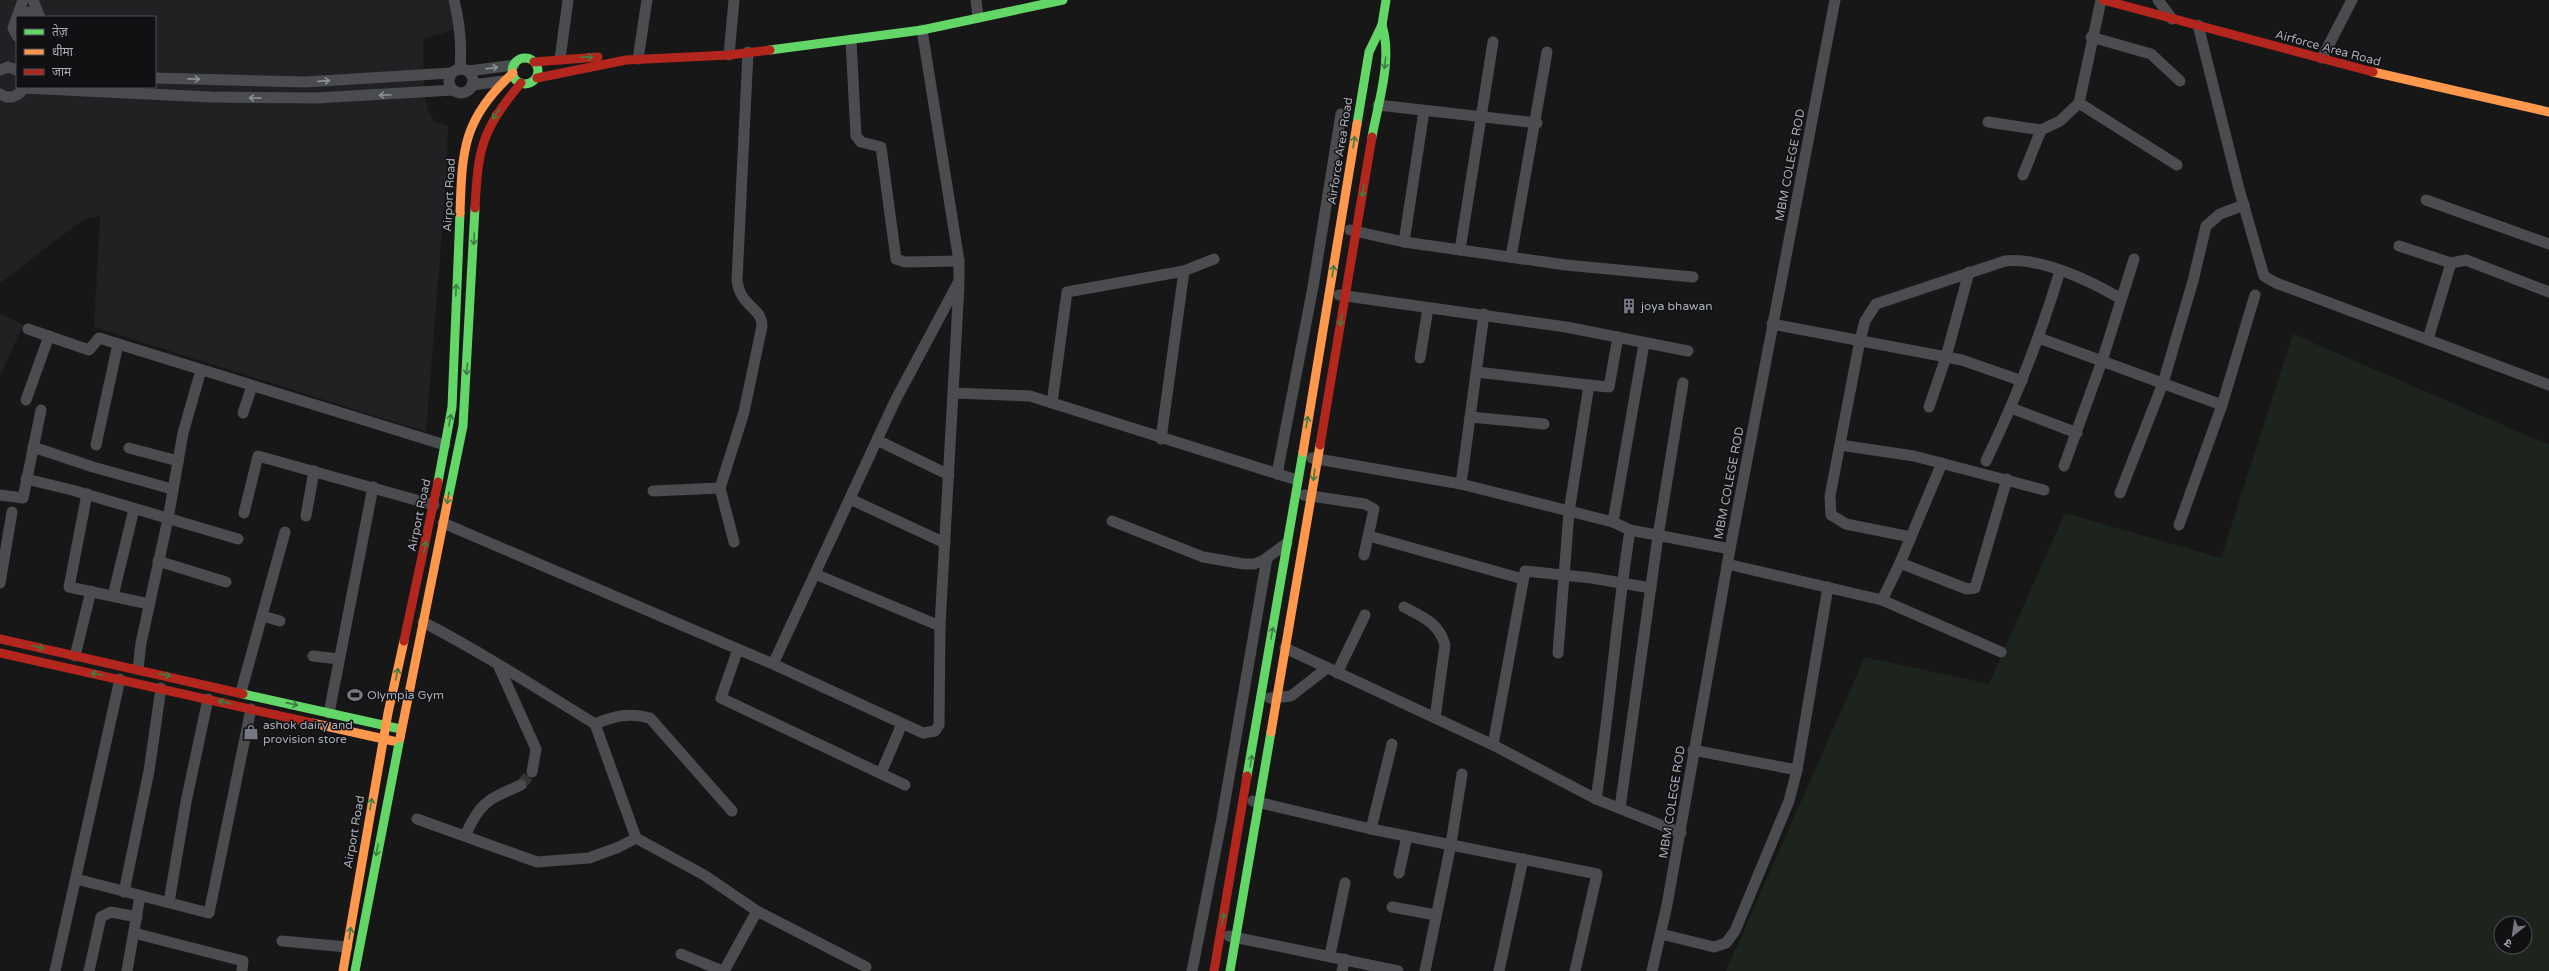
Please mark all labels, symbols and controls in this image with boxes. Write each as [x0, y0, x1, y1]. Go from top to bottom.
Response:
legend [16, 16, 156, 88]
text: तेज़ [52, 24, 69, 39]
street label: Airforce Area Road [2274, 27, 2382, 69]
text: धीमा [52, 44, 74, 59]
one-way arrow [580, 53, 593, 61]
one-way arrow [1381, 56, 1389, 69]
one-way arrow [485, 64, 498, 72]
text: जाम [52, 65, 72, 79]
one-way arrow [187, 76, 200, 83]
one-way arrow [317, 77, 330, 84]
one-way arrow [379, 91, 392, 98]
one-way arrow [249, 94, 262, 102]
street label: Airforce Area Road [1325, 96, 1355, 206]
one-way arrow [492, 108, 500, 119]
street label: MBM COLEGE ROD [1772, 108, 1808, 222]
one-way arrow [1350, 136, 1358, 149]
street label: Airport Road [440, 158, 458, 232]
one-way arrow [1359, 184, 1367, 197]
one-way arrow [470, 232, 478, 245]
one-way arrow [1329, 265, 1337, 278]
one-way arrow [452, 284, 460, 297]
building icon: joya bhawan [1620, 297, 1638, 315]
place label: joya bhawan [1640, 299, 1713, 313]
one-way arrow [1337, 313, 1345, 326]
one-way arrow [463, 362, 471, 375]
one-way arrow [446, 413, 454, 426]
one-way arrow [1304, 415, 1312, 428]
street label: MBM COLEGE ROD [1711, 426, 1747, 540]
one-way arrow [1310, 468, 1318, 481]
street label: Airport Road [404, 477, 434, 553]
one-way arrow [444, 491, 452, 504]
one-way arrow [421, 541, 429, 554]
one-way arrow [1268, 626, 1276, 639]
one-way arrow [31, 644, 44, 652]
one-way arrow [393, 668, 401, 681]
one-way arrow [91, 670, 104, 678]
one-way arrow [158, 672, 171, 679]
sports icon: Olympia Gym [346, 686, 364, 704]
place label: Olympia Gym [367, 688, 444, 702]
one-way arrow [218, 698, 231, 706]
one-way arrow [285, 701, 298, 708]
place label: ashok dairy and provision store [263, 718, 353, 746]
shop icon: ashok dairy and provision store [242, 723, 260, 741]
street label: MBM COLEGE ROD [1656, 745, 1688, 859]
one-way arrow [1247, 755, 1255, 768]
street label: Airport Road [341, 794, 367, 870]
one-way arrow [367, 798, 375, 811]
one-way arrow [373, 843, 381, 856]
one-way arrow [1219, 913, 1227, 926]
north arrow [2493, 915, 2533, 955]
one-way arrow [346, 927, 354, 940]
text: उ [2502, 936, 2514, 950]

